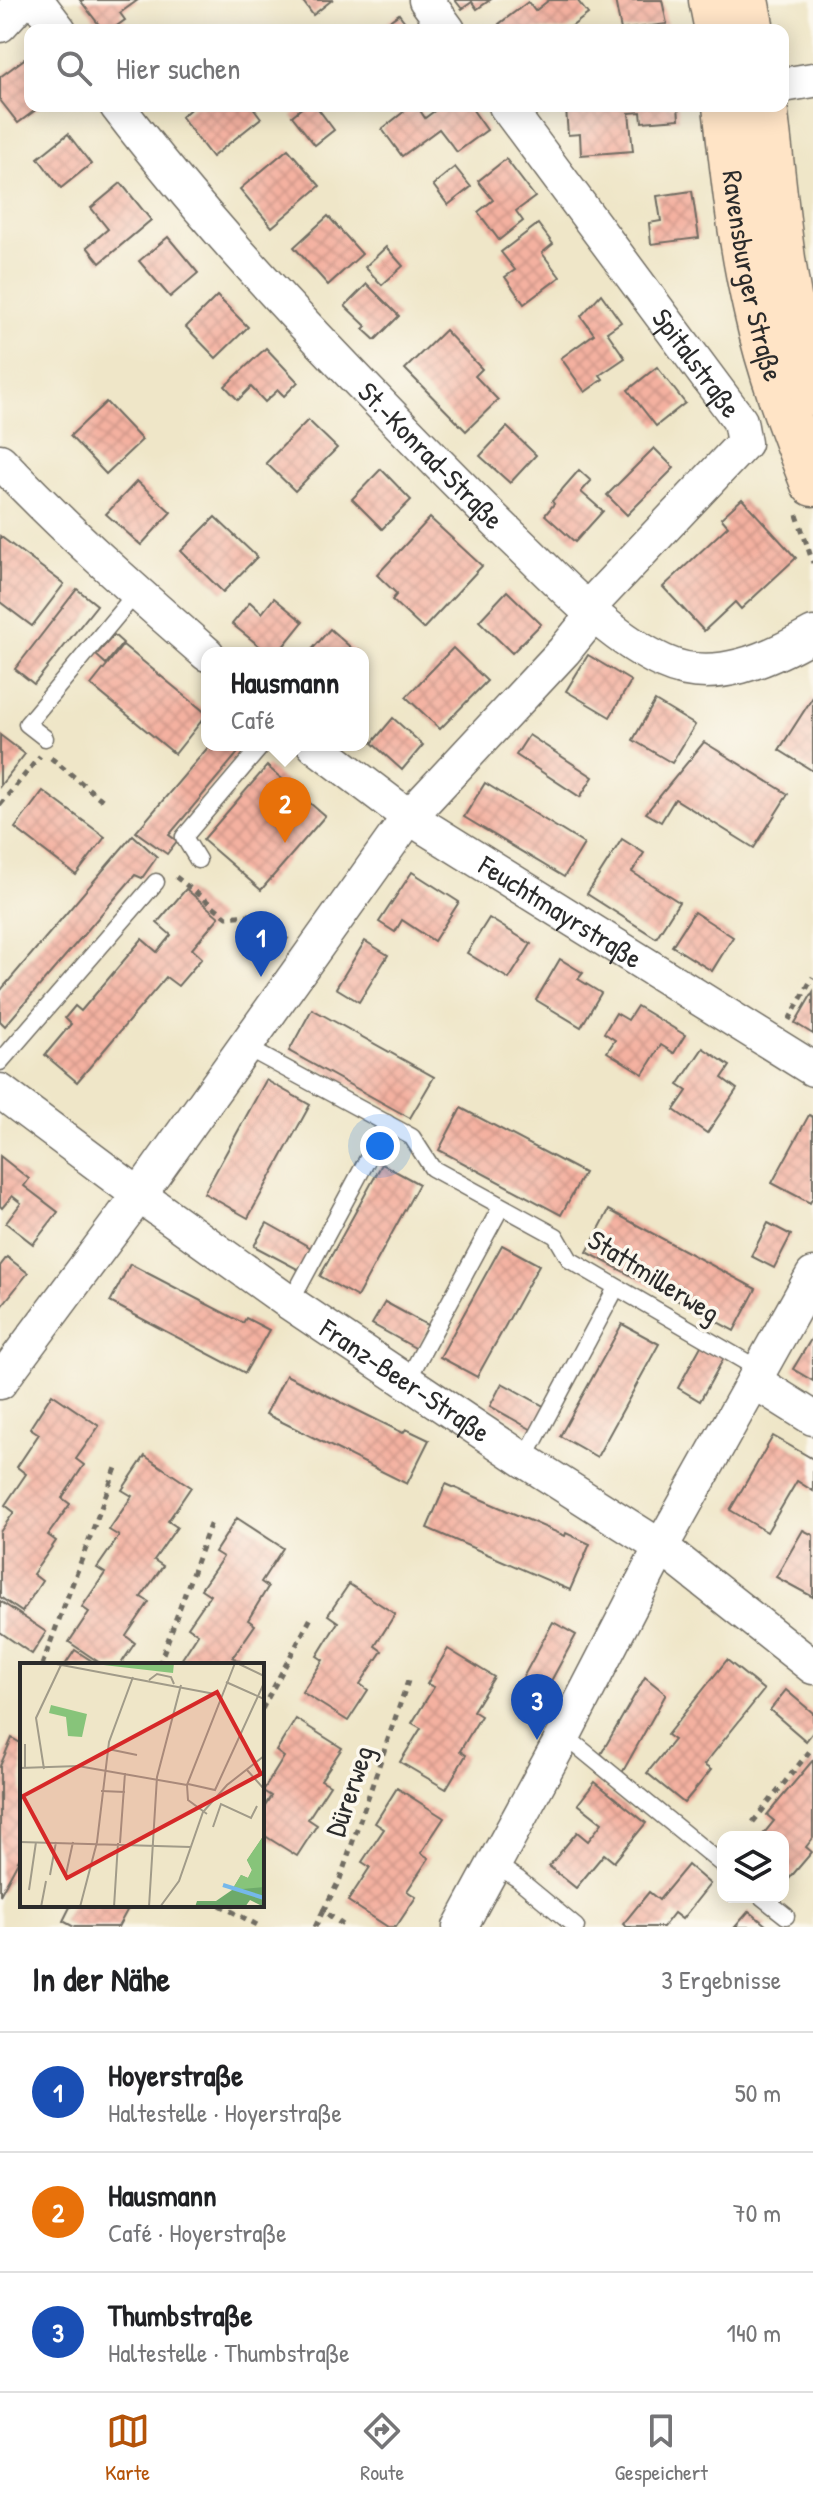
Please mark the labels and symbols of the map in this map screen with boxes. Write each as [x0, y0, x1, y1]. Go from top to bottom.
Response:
street label: Ravensburger Straße [714, 168, 793, 386]
street label: Spitalstraße [644, 300, 750, 425]
street label: St.-Konrad-Straße [350, 373, 512, 537]
pin: 2 [259, 777, 311, 843]
street label: Feuchtmayrstraße [471, 846, 650, 977]
pin: 1 [235, 911, 287, 977]
your location [360, 1126, 400, 1166]
street label: Stattmillerweg [581, 1221, 727, 1331]
street label: Franz-Beer-Straße [312, 1309, 498, 1451]
inset map [20, 1663, 264, 1907]
pin: 3 [511, 1674, 563, 1740]
street label: Dürerweg [316, 1740, 382, 1842]

